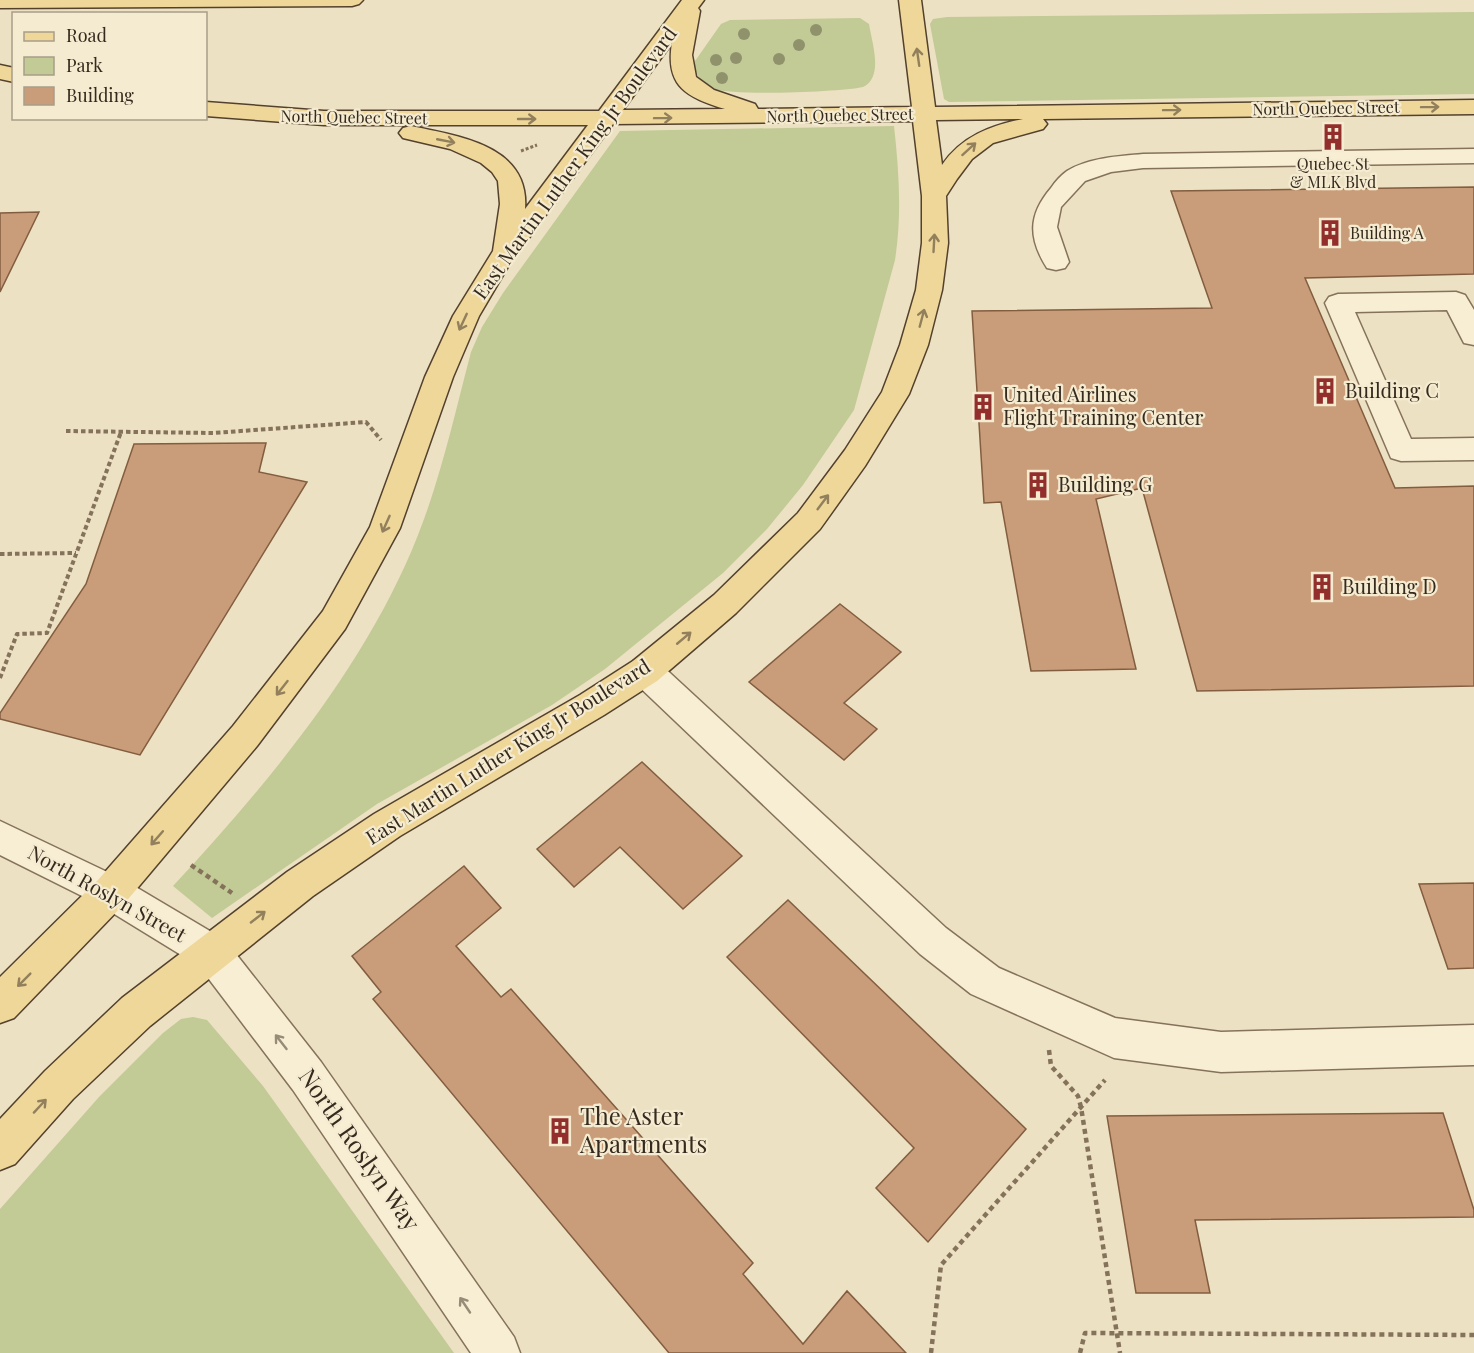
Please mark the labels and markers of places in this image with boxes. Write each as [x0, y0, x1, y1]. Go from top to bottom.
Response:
building icon: Quebec St & MLK Blvd [1318, 122, 1348, 152]
place label: Quebec St & MLK Blvd [1290, 153, 1376, 192]
building icon: Building A [1315, 218, 1345, 248]
place label: Building A [1350, 222, 1425, 243]
building icon: Building C [1310, 376, 1340, 406]
place label: Building C [1345, 376, 1439, 403]
place label: United Airlines Flight Training Center [1003, 380, 1204, 430]
building icon: United Airlines Flight Training Center [968, 392, 998, 422]
building icon: Building G [1023, 470, 1053, 500]
place label: Building G [1058, 470, 1152, 497]
building icon: Building D [1307, 572, 1337, 602]
place label: Building D [1342, 572, 1437, 599]
place label: The Aster Apartments [579, 1099, 707, 1159]
building icon: The Aster Apartments [545, 1116, 575, 1146]

